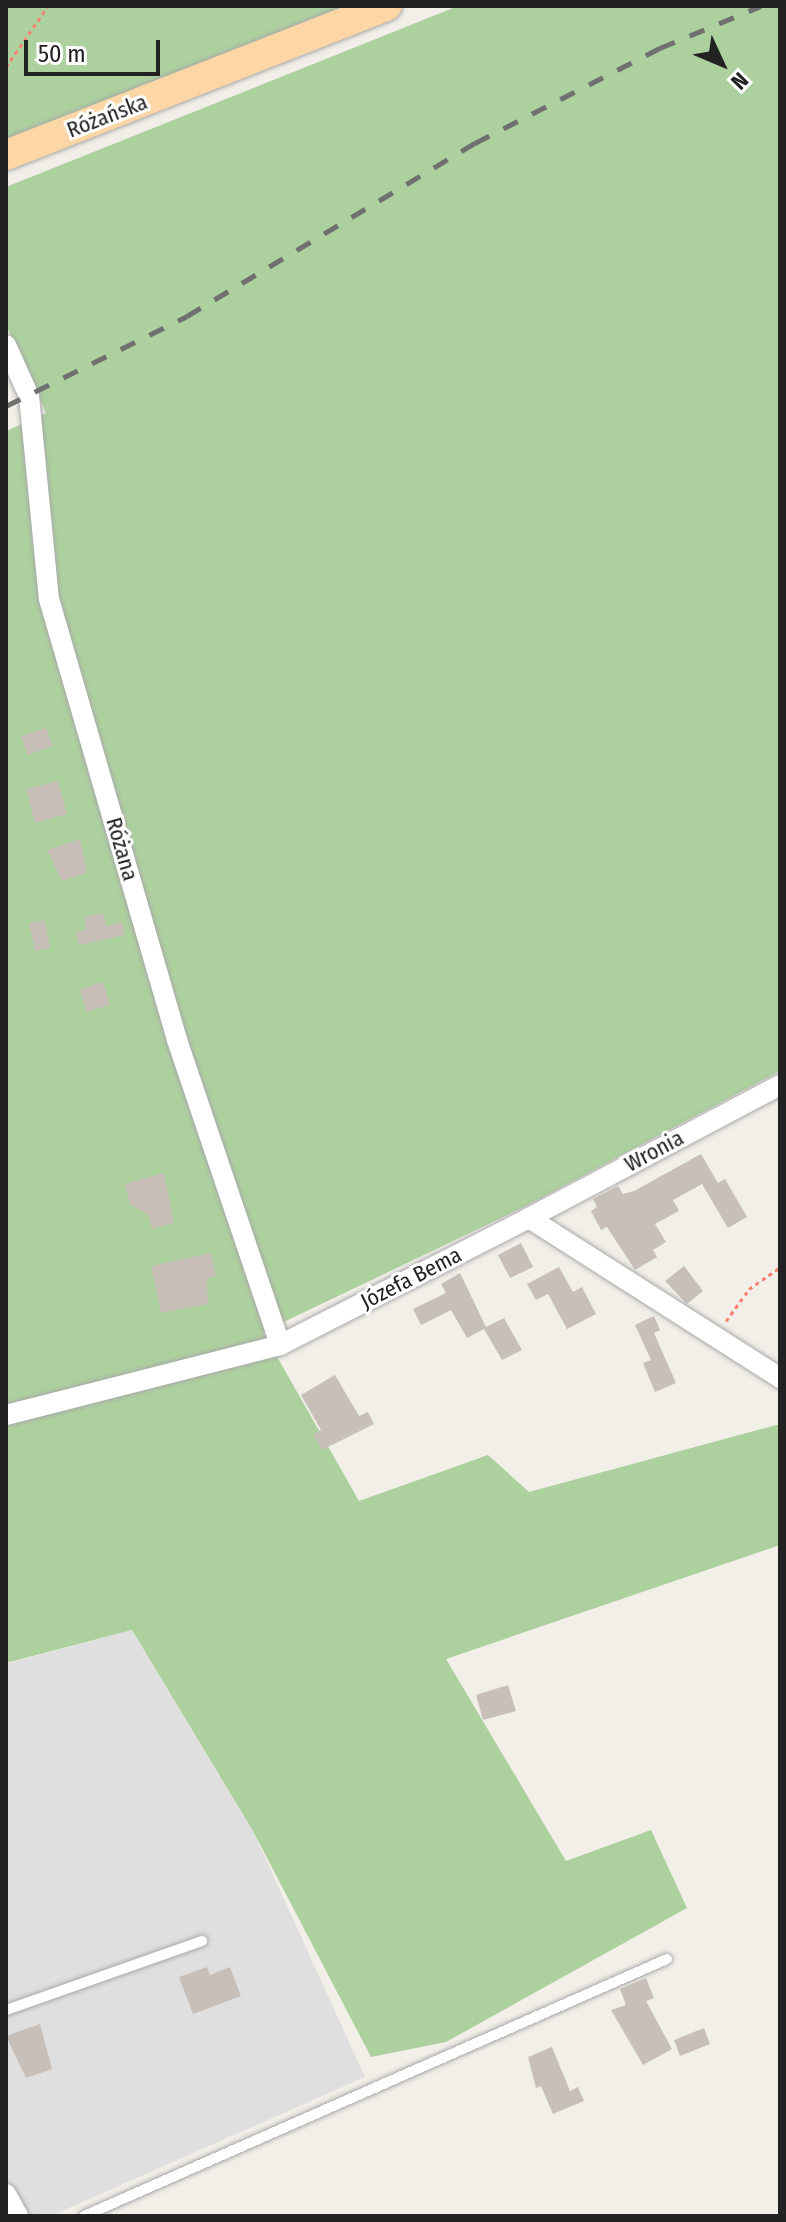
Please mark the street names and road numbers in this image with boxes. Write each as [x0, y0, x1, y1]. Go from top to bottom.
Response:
street label: Różańska [63, 89, 151, 143]
street label: Różana [100, 814, 144, 884]
street label: Wronia [620, 1125, 688, 1177]
street label: Józefa Bema [356, 1241, 466, 1315]

